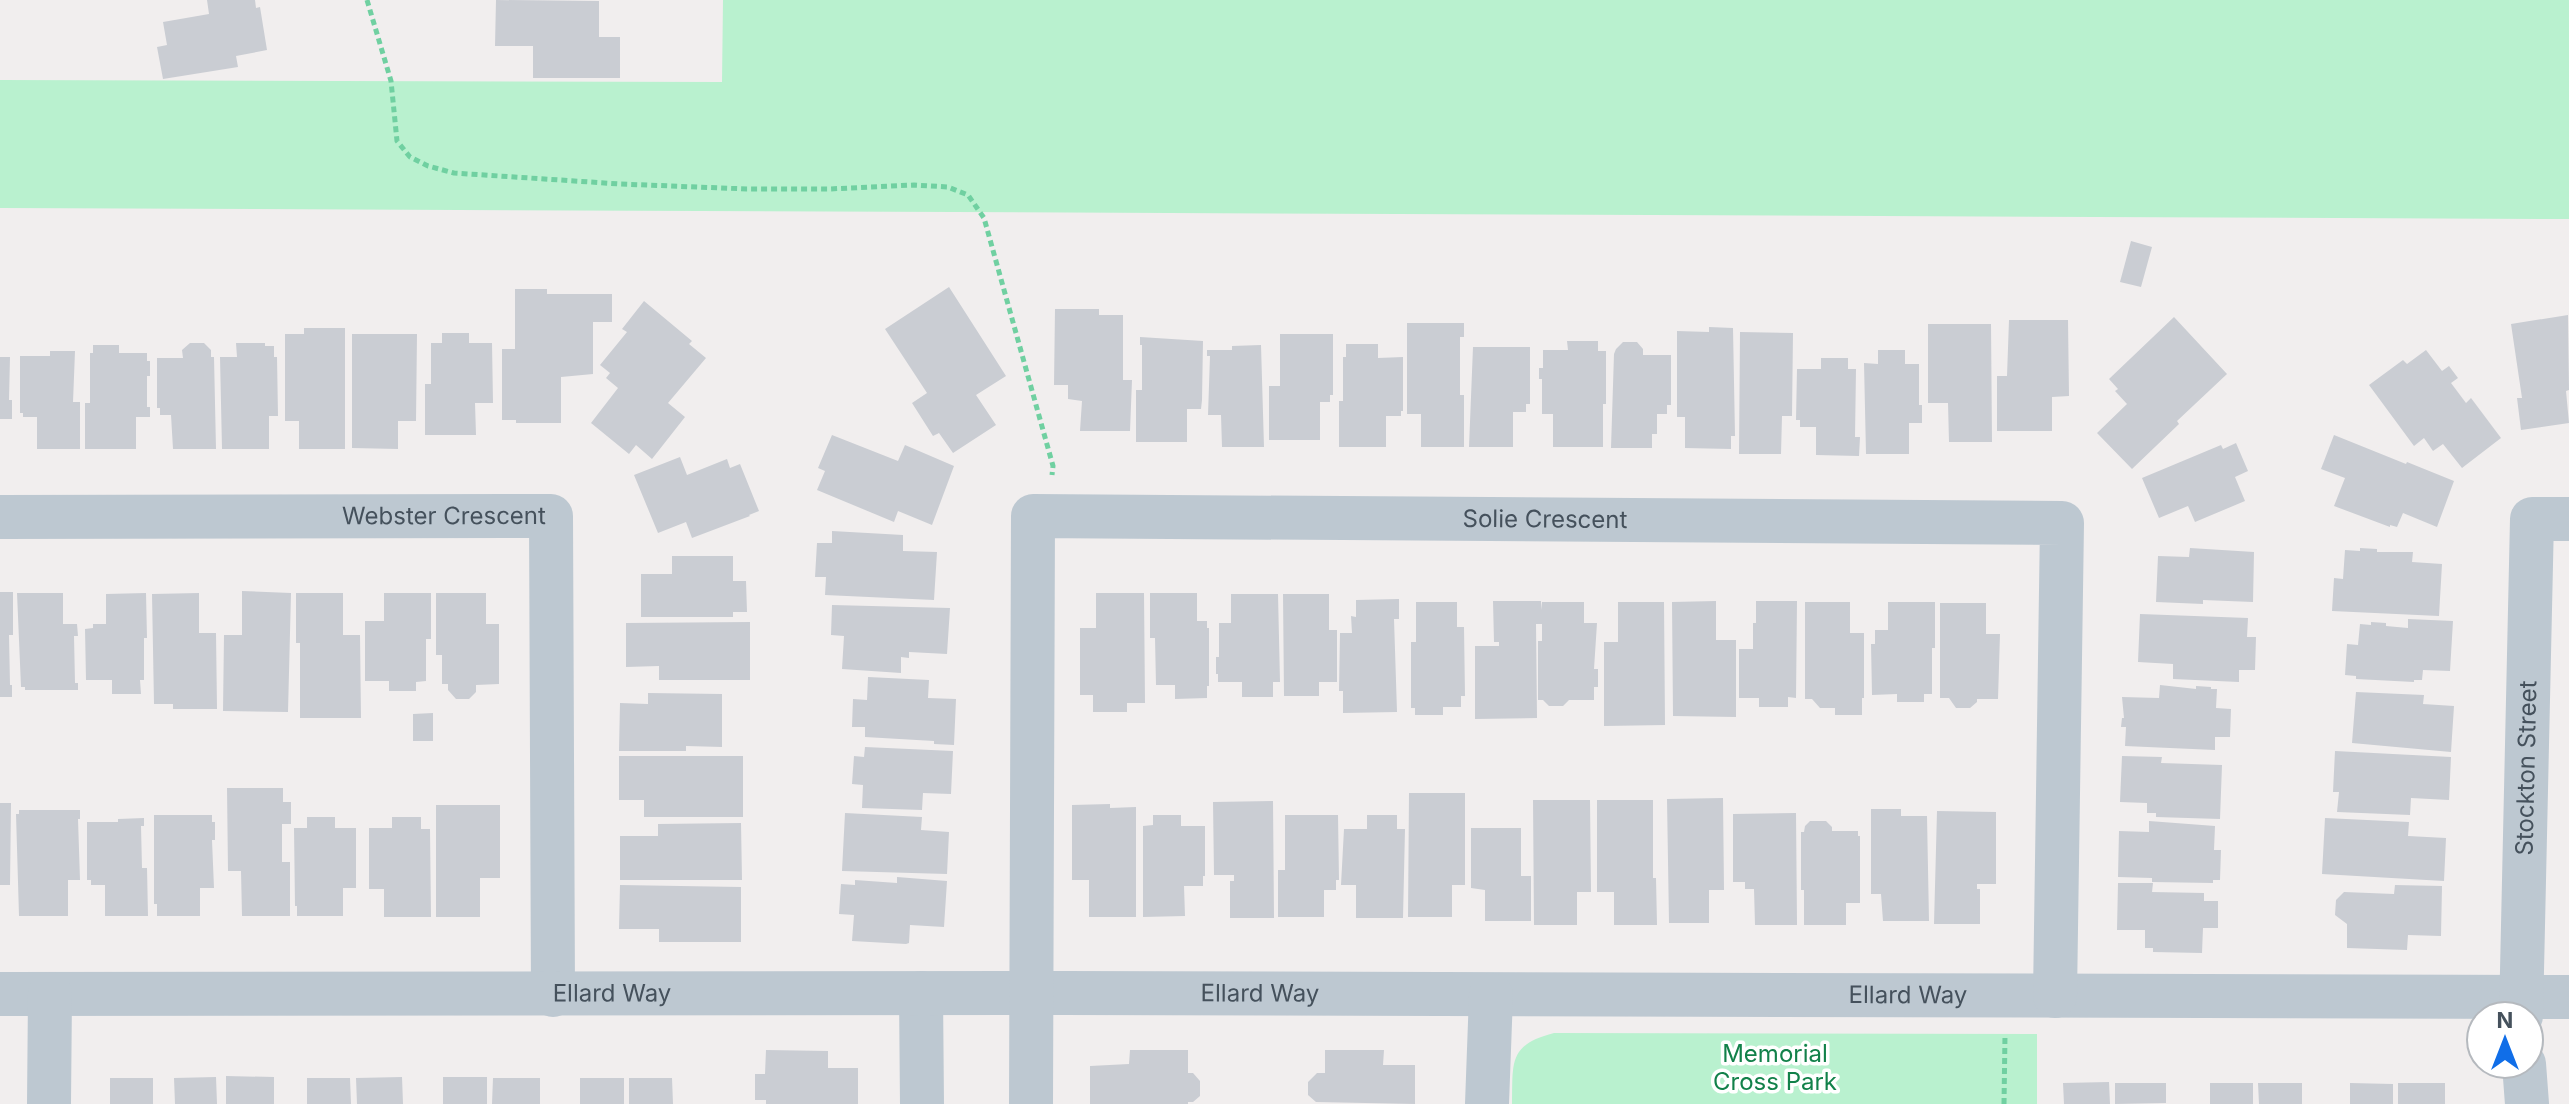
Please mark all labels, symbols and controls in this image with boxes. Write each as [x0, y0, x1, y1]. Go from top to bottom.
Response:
street label: Webster Crescent [342, 501, 546, 530]
street label: Solie Crescent [1463, 504, 1628, 534]
street label: Stockton Street [2510, 680, 2542, 856]
street label: Ellard Way [553, 978, 671, 1007]
street label: Ellard Way [1201, 978, 1319, 1008]
street label: Ellard Way [1849, 980, 1967, 1009]
north arrow [2465, 1000, 2545, 1080]
text: N [2497, 1007, 2513, 1033]
park label: Memorial Cross Park [1713, 1039, 1837, 1096]

